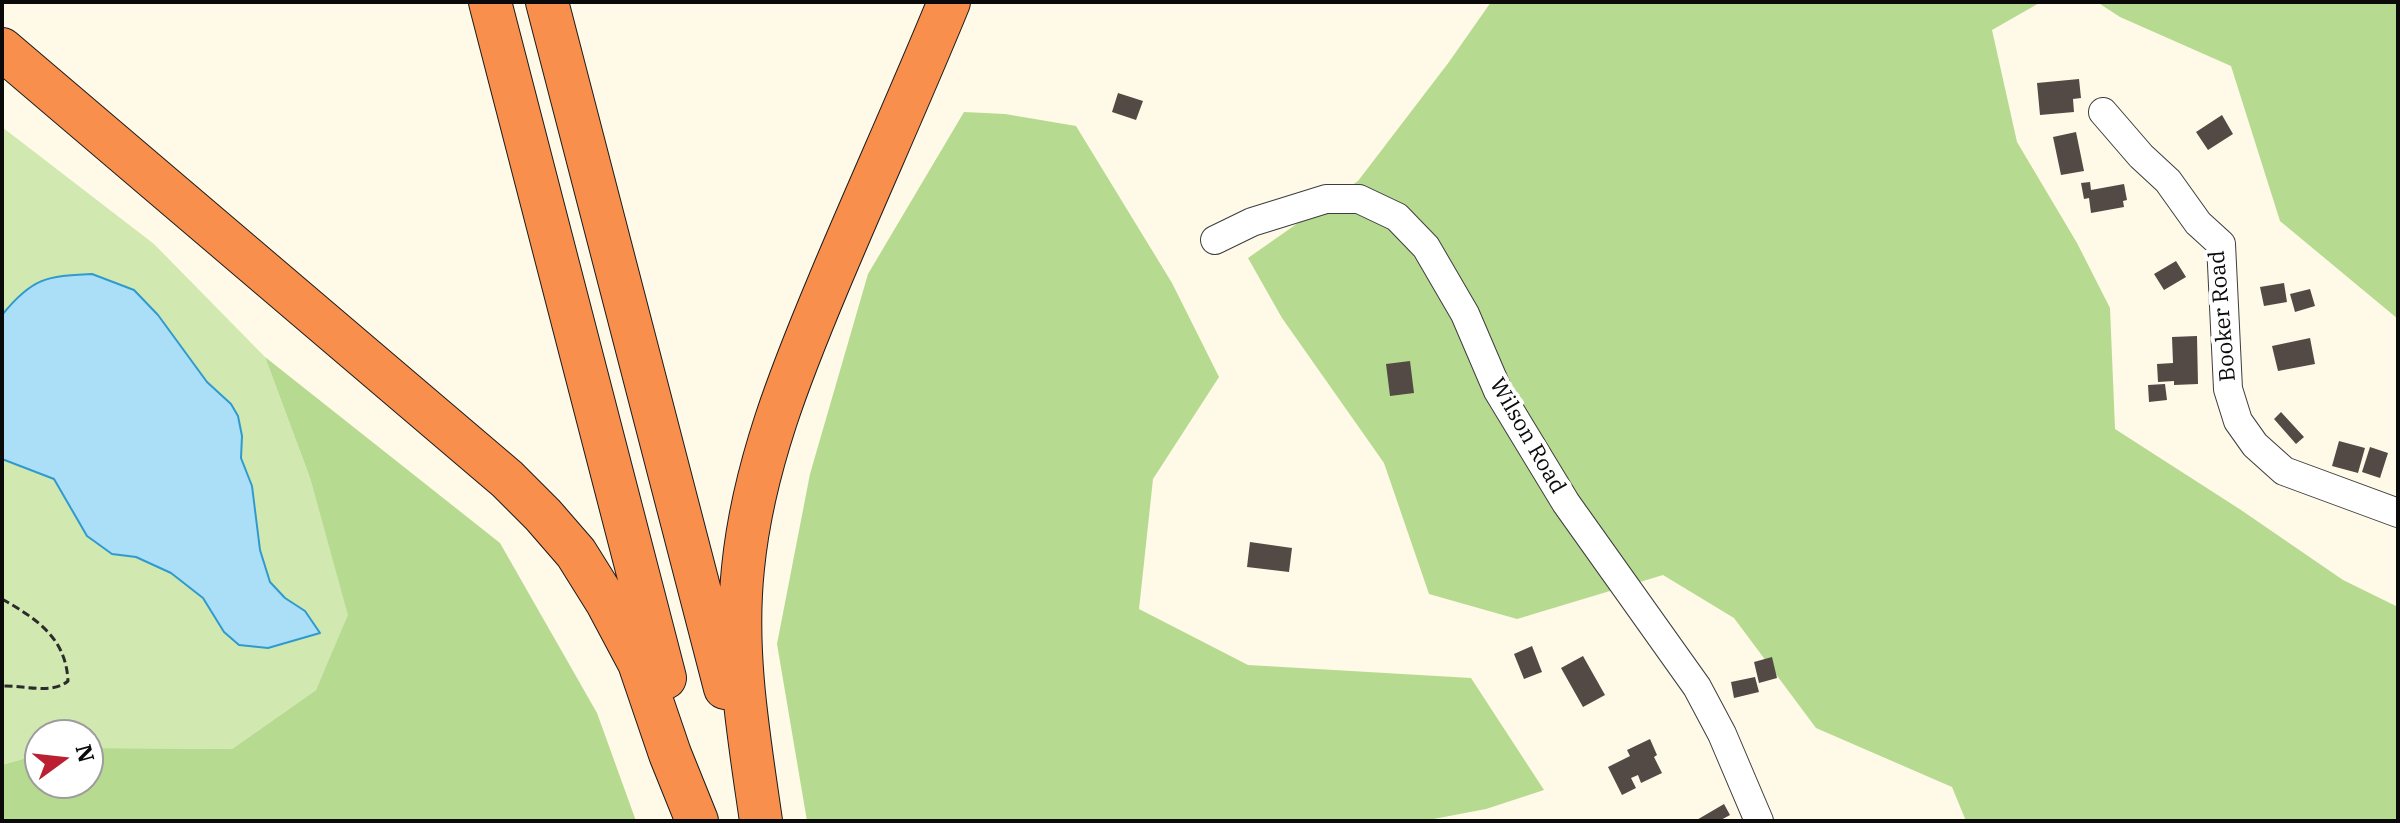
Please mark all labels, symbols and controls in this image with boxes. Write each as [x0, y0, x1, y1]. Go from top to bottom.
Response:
street label: Booker Road [2204, 249, 2242, 383]
street label: Wilson Road [1483, 373, 1571, 499]
north arrow [24, 719, 104, 799]
text: N [69, 741, 102, 765]

